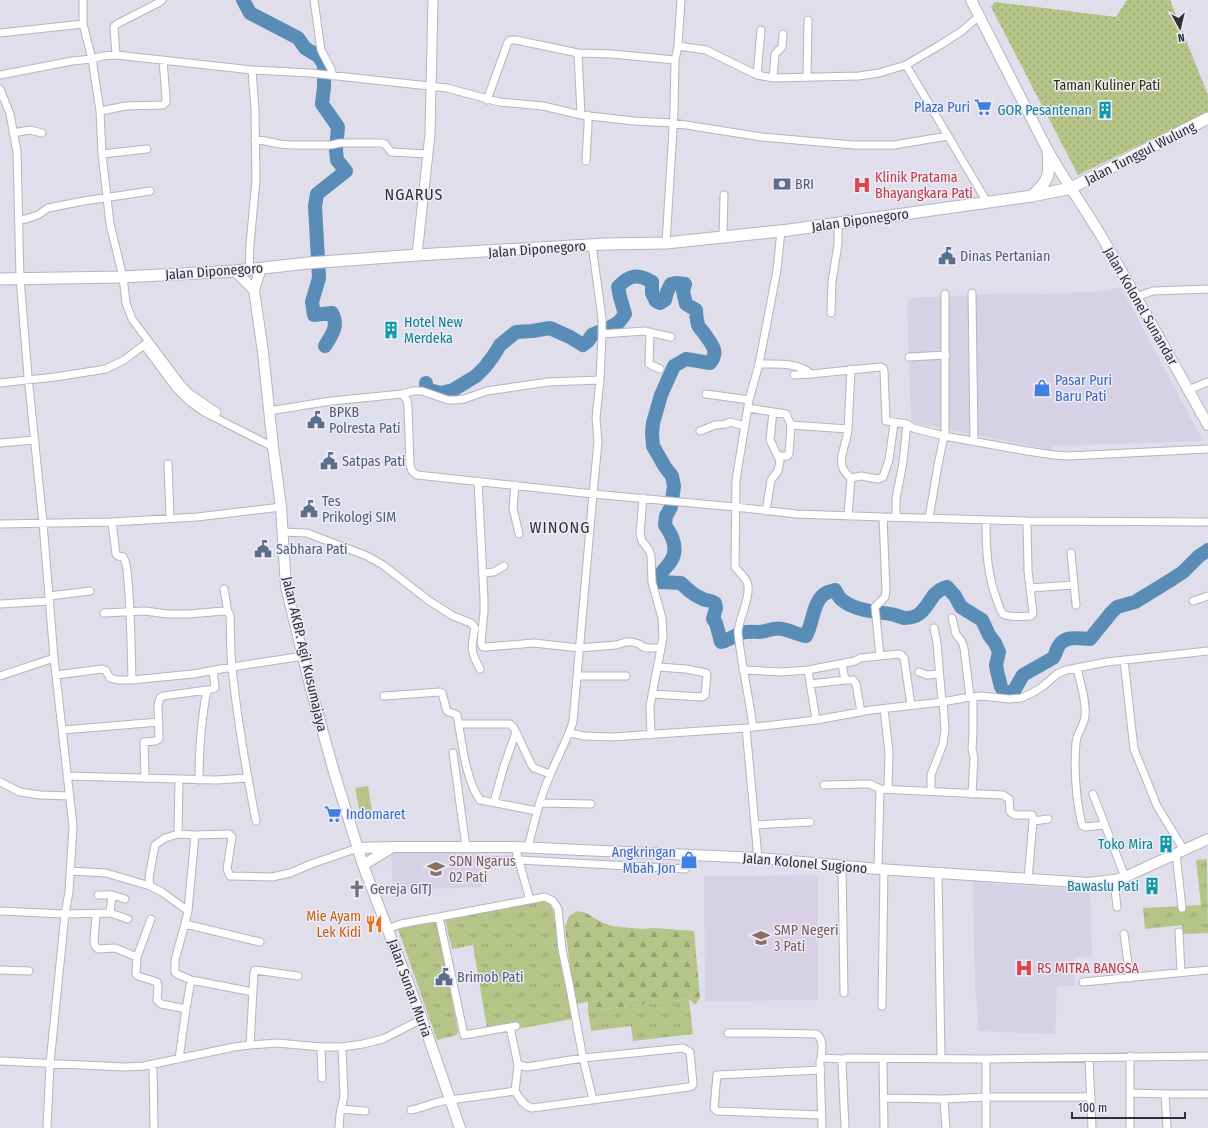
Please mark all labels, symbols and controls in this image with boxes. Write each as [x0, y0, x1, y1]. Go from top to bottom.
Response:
north arrow [1160, 8, 1200, 48]
text: N [1177, 31, 1185, 44]
park label: Taman Kuliner Pati [1054, 77, 1160, 94]
supermarket icon: Plaza Puri [973, 97, 993, 117]
place label: Plaza Puri [914, 99, 970, 116]
building icon: GOR Pesantenan [1095, 100, 1115, 120]
place label: GOR Pesantenan [997, 102, 1092, 119]
street label: Jalan Tunggul Wulung [1082, 118, 1199, 189]
place label: Klinik Pratama Bhayangkara Pati [875, 169, 973, 202]
bank icon: BRI [772, 174, 792, 194]
hospital icon: Klinik Pratama Bhayangkara Pati [852, 175, 872, 195]
place label: BRI [795, 176, 814, 193]
district label: NGARUS [384, 185, 444, 204]
street label: Jalan Diponegoro [810, 205, 910, 236]
street label: Jalan Diponegoro [488, 238, 587, 261]
street label: Jalan Kolonel Sunandar [1100, 244, 1181, 368]
public building icon: Dinas Pertanian [937, 246, 957, 266]
place label: Dinas Pertanian [960, 248, 1050, 265]
street label: Jalan Diponegoro [165, 260, 264, 283]
place label: Hotel New Merdeka [404, 314, 463, 347]
building icon: Hotel New Merdeka [381, 320, 401, 340]
place label: Pasar Puri Baru Pati [1055, 372, 1112, 405]
shop icon: Pasar Puri Baru Pati [1032, 378, 1052, 398]
place label: BPKB Polresta Pati [329, 404, 401, 437]
public building icon: BPKB Polresta Pati [306, 410, 326, 430]
public building icon: Satpas Pati [319, 451, 339, 471]
place label: Satpas Pati [342, 453, 405, 470]
place label: Tes Prikologi SIM [322, 493, 396, 526]
public building icon: Tes Prikologi SIM [299, 499, 319, 519]
district label: WINONG [530, 518, 590, 537]
public building icon: Sabhara Pati [253, 539, 273, 559]
place label: Sabhara Pati [276, 541, 348, 558]
street label: Jalan AKBP. Agil Kusumajaya [278, 575, 331, 734]
supermarket icon: Indomaret [323, 804, 343, 824]
place label: Indomaret [346, 806, 406, 823]
building icon: Toko Mira [1156, 834, 1176, 854]
place label: Toko Mira [1098, 836, 1153, 853]
place label: Angkringan Mbah Jon [612, 844, 676, 877]
shop icon: Angkringan Mbah Jon [679, 850, 699, 870]
street label: Jalan Kolonel Sugiono [742, 850, 868, 877]
place label: SDN Ngarus 02 Pati [449, 853, 516, 886]
school or university icon: SDN Ngarus 02 Pati [426, 859, 446, 879]
building icon: Bawaslu Pati [1142, 876, 1162, 896]
place label: Bawaslu Pati [1067, 878, 1139, 895]
church icon: Gereja GITJ [347, 879, 367, 899]
place label: Gereja GITJ [370, 881, 432, 898]
place label: Mie Ayam Lek Kidi [306, 908, 361, 941]
restaurant icon: Mie Ayam Lek Kidi [364, 914, 384, 934]
place label: SMP Negeri 3 Pati [774, 922, 838, 955]
school or university icon: SMP Negeri 3 Pati [751, 928, 771, 948]
street label: Jalan Sunan Muria [384, 937, 435, 1040]
hospital icon: RS MITRA BANGSA [1014, 958, 1034, 978]
place label: RS MITRA BANGSA [1037, 960, 1139, 977]
public building icon: Brimob Pati [434, 967, 454, 987]
place label: Brimob Pati [457, 969, 524, 986]
scale bar [1072, 1094, 1185, 1120]
text: 100 m [1078, 1101, 1107, 1115]

